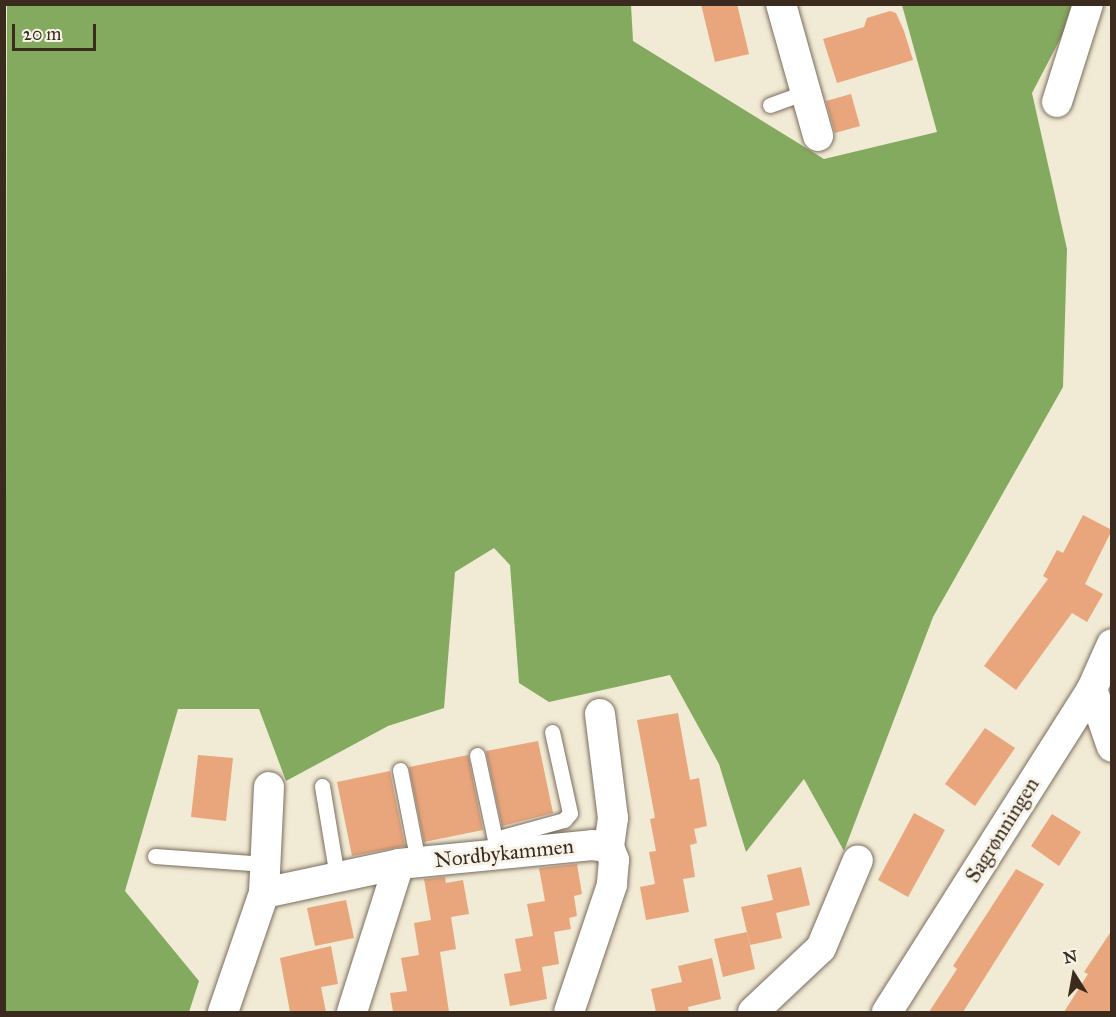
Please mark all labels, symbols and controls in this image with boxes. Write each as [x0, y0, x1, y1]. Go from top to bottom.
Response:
scale bar [15, 12, 99, 50]
text: 20 m [23, 23, 61, 45]
street label: Sagrønningen [960, 773, 1044, 887]
street label: Nordbykammen [433, 833, 575, 873]
north arrow [1044, 945, 1104, 1005]
text: N [1062, 946, 1079, 967]

